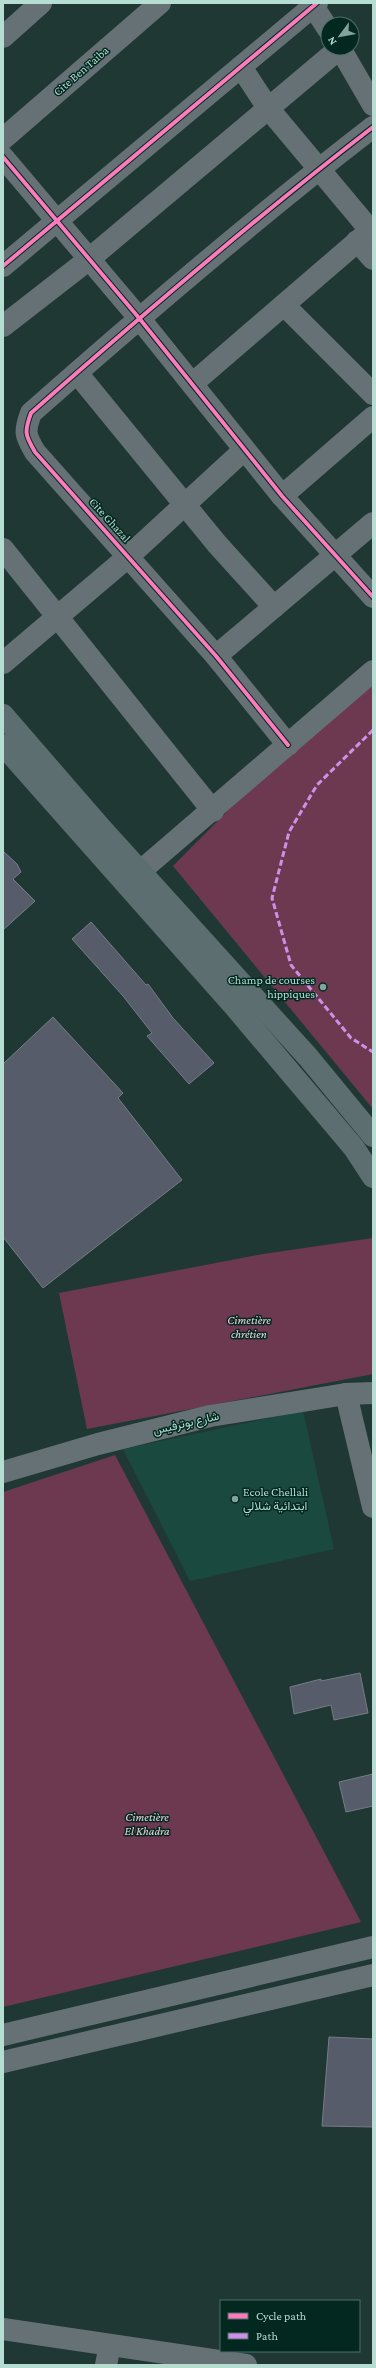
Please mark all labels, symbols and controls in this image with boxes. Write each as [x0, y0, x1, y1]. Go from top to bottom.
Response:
north arrow [320, 16, 360, 56]
text: N [324, 35, 339, 48]
street label: Cite Ben Taiba [50, 43, 112, 99]
street label: Cite Ghazal [86, 495, 134, 545]
place label: Champ de courses hippiques [228, 973, 315, 1001]
marker: Champ de courses hippiques [318, 982, 328, 992]
park label: Cimetière chrétien [227, 1313, 271, 1341]
street label: شارع بوترفيس [152, 1409, 221, 1439]
place label: Ecole Chellali ابتدائية شلالي [243, 1485, 308, 1516]
marker: Ecole Chellali ابتدائية شلالي [230, 1494, 240, 1504]
park label: Cimetière El Khadra [124, 1810, 170, 1838]
legend [220, 2300, 360, 2352]
text: Cycle path [256, 2309, 307, 2323]
text: Path [256, 2329, 278, 2343]

